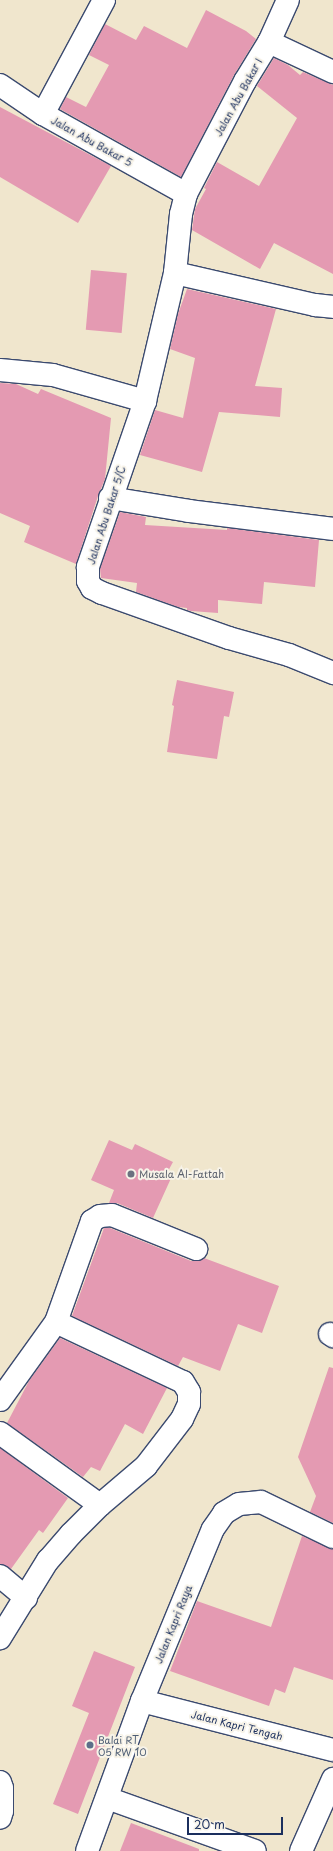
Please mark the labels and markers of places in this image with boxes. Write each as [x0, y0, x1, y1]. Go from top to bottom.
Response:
place label: Musala Al-Fattah [139, 1168, 224, 1180]
marker: Musala Al-Fattah [126, 1169, 136, 1179]
place label: Balai RT 05 RW 10 [98, 1733, 147, 1756]
marker: Balai RT 05 RW 10 [85, 1740, 95, 1750]

